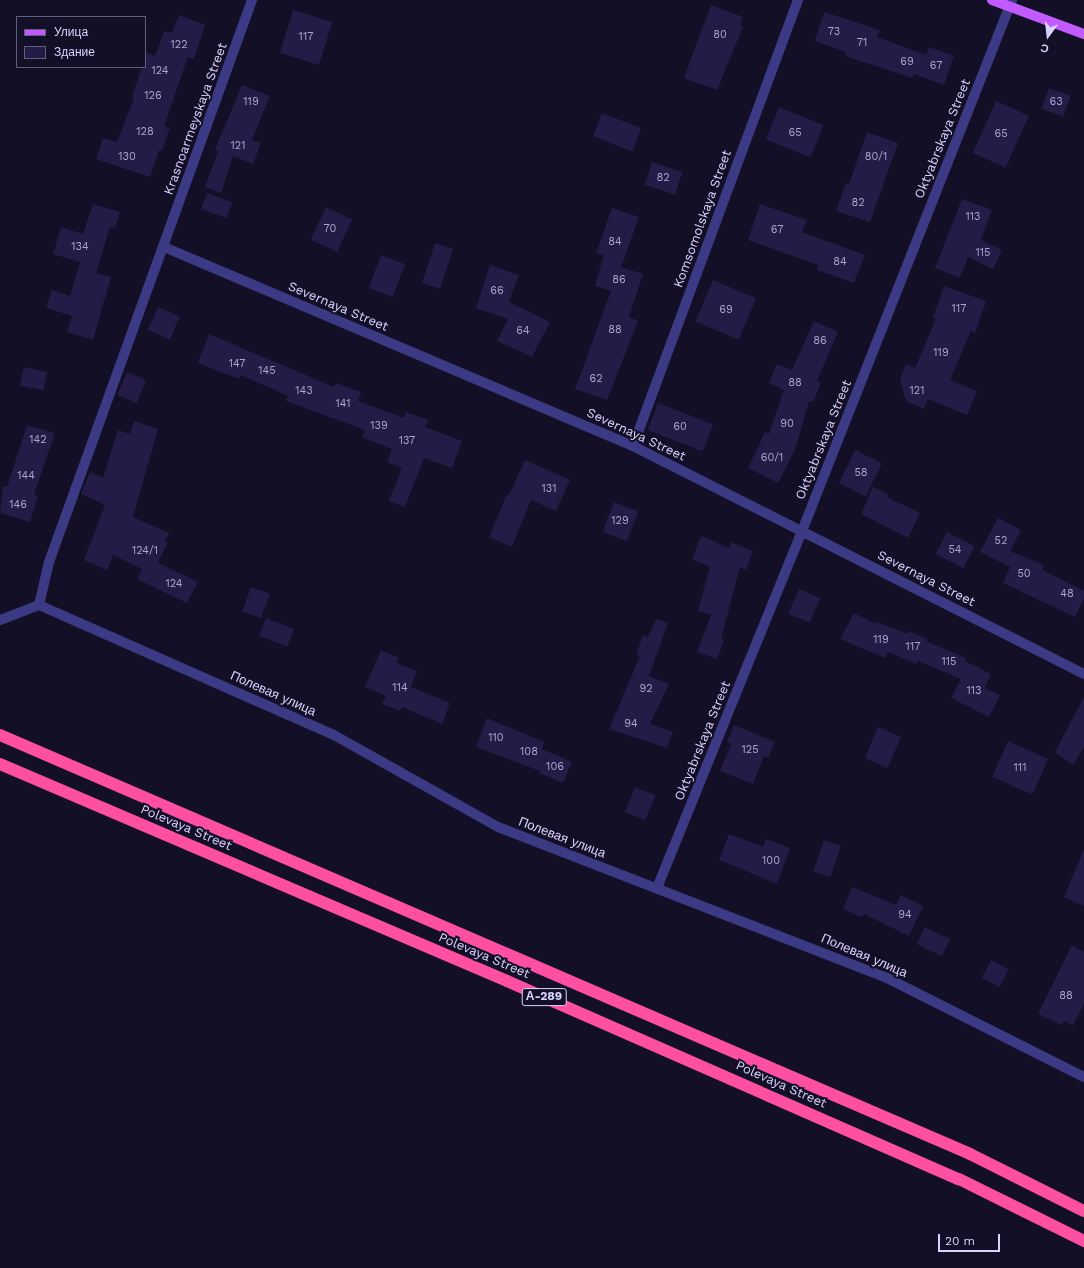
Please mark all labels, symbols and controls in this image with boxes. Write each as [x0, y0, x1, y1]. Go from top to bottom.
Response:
legend [16, 16, 146, 68]
north arrow [1028, 16, 1068, 56]
text: Улица [54, 25, 88, 39]
house number: 73 [828, 25, 840, 39]
house number: 80 [713, 28, 727, 42]
house number: 117 [299, 30, 313, 44]
house number: 71 [857, 36, 867, 50]
house number: 122 [170, 38, 188, 52]
street label: Krasnoarmeyskaya Street [161, 41, 231, 197]
text: С [1039, 41, 1050, 55]
text: Здание [54, 45, 95, 59]
house number: 69 [900, 55, 914, 69]
house number: 67 [930, 59, 942, 73]
house number: 124 [151, 64, 169, 78]
street label: Oktyabrskaya Street [912, 77, 974, 201]
house number: 126 [144, 89, 162, 103]
house number: 119 [243, 95, 259, 109]
house number: 63 [1049, 95, 1063, 109]
house number: 128 [136, 125, 154, 139]
house number: 65 [788, 126, 802, 140]
house number: 65 [994, 127, 1008, 141]
house number: 121 [231, 139, 245, 153]
street label: Komsomolskaya Street [671, 148, 735, 290]
house number: 130 [118, 150, 136, 164]
house number: 80/1 [865, 150, 887, 164]
house number: 82 [656, 171, 670, 185]
house number: 82 [851, 196, 865, 210]
house number: 113 [966, 210, 980, 224]
house number: 70 [324, 222, 336, 236]
house number: 67 [771, 223, 783, 237]
house number: 84 [608, 235, 622, 249]
house number: 134 [71, 240, 89, 254]
house number: 115 [976, 246, 990, 260]
house number: 84 [833, 255, 847, 269]
house number: 86 [612, 273, 626, 287]
street label: Severnaya Street [285, 279, 391, 335]
house number: 66 [490, 284, 504, 298]
house number: 117 [952, 302, 966, 316]
house number: 69 [719, 303, 733, 317]
house number: 88 [608, 323, 622, 337]
house number: 64 [516, 324, 530, 338]
house number: 86 [813, 334, 827, 348]
house number: 119 [933, 346, 949, 360]
house number: 147 [229, 357, 245, 371]
house number: 145 [258, 364, 276, 378]
house number: 62 [589, 372, 603, 386]
house number: 88 [788, 376, 802, 390]
street label: Oktyabrskaya Street [793, 378, 855, 502]
house number: 143 [295, 384, 313, 398]
house number: 121 [910, 384, 924, 398]
house number: 141 [335, 397, 351, 411]
street label: Severnaya Street [584, 405, 688, 465]
house number: 90 [780, 417, 794, 431]
house number: 139 [370, 419, 388, 433]
house number: 60 [673, 420, 687, 434]
house number: 142 [29, 433, 47, 447]
house number: 137 [399, 434, 415, 448]
house number: 60/1 [761, 451, 783, 465]
house number: 58 [854, 466, 868, 480]
house number: 144 [17, 469, 35, 483]
house number: 131 [542, 482, 556, 496]
house number: 146 [9, 498, 27, 512]
house number: 129 [611, 514, 629, 528]
house number: 52 [995, 534, 1007, 548]
house number: 54 [948, 543, 962, 557]
house number: 124/1 [132, 544, 158, 558]
street label: Severnaya Street [874, 548, 978, 610]
house number: 50 [1017, 567, 1031, 581]
house number: 124 [165, 577, 183, 591]
house number: 48 [1060, 587, 1074, 601]
house number: 119 [873, 633, 889, 647]
house number: 117 [906, 640, 920, 654]
house number: 115 [942, 655, 956, 669]
street label: Полевая улица [228, 668, 318, 720]
street label: Oktyabrskaya Street [672, 679, 734, 803]
house number: 114 [392, 681, 408, 695]
house number: 92 [639, 682, 653, 696]
house number: 113 [967, 684, 981, 698]
house number: 94 [624, 717, 638, 731]
house number: 110 [488, 731, 504, 745]
house number: 125 [741, 743, 759, 757]
house number: 108 [520, 745, 538, 759]
house number: 106 [546, 760, 564, 774]
house number: 111 [1014, 761, 1026, 775]
street label: Polevaya Street [138, 802, 234, 854]
street label: Полевая улица [516, 814, 608, 862]
house number: 100 [762, 854, 780, 868]
house number: 94 [898, 908, 912, 922]
street label: Polevaya Street [436, 930, 532, 982]
street label: Полевая улица [818, 931, 910, 981]
road number: А-289 [521, 987, 567, 1007]
house number: 88 [1059, 989, 1073, 1003]
street label: Polevaya Street [733, 1058, 829, 1112]
scale bar [940, 1226, 1002, 1252]
text: 20 m [945, 1234, 975, 1248]

